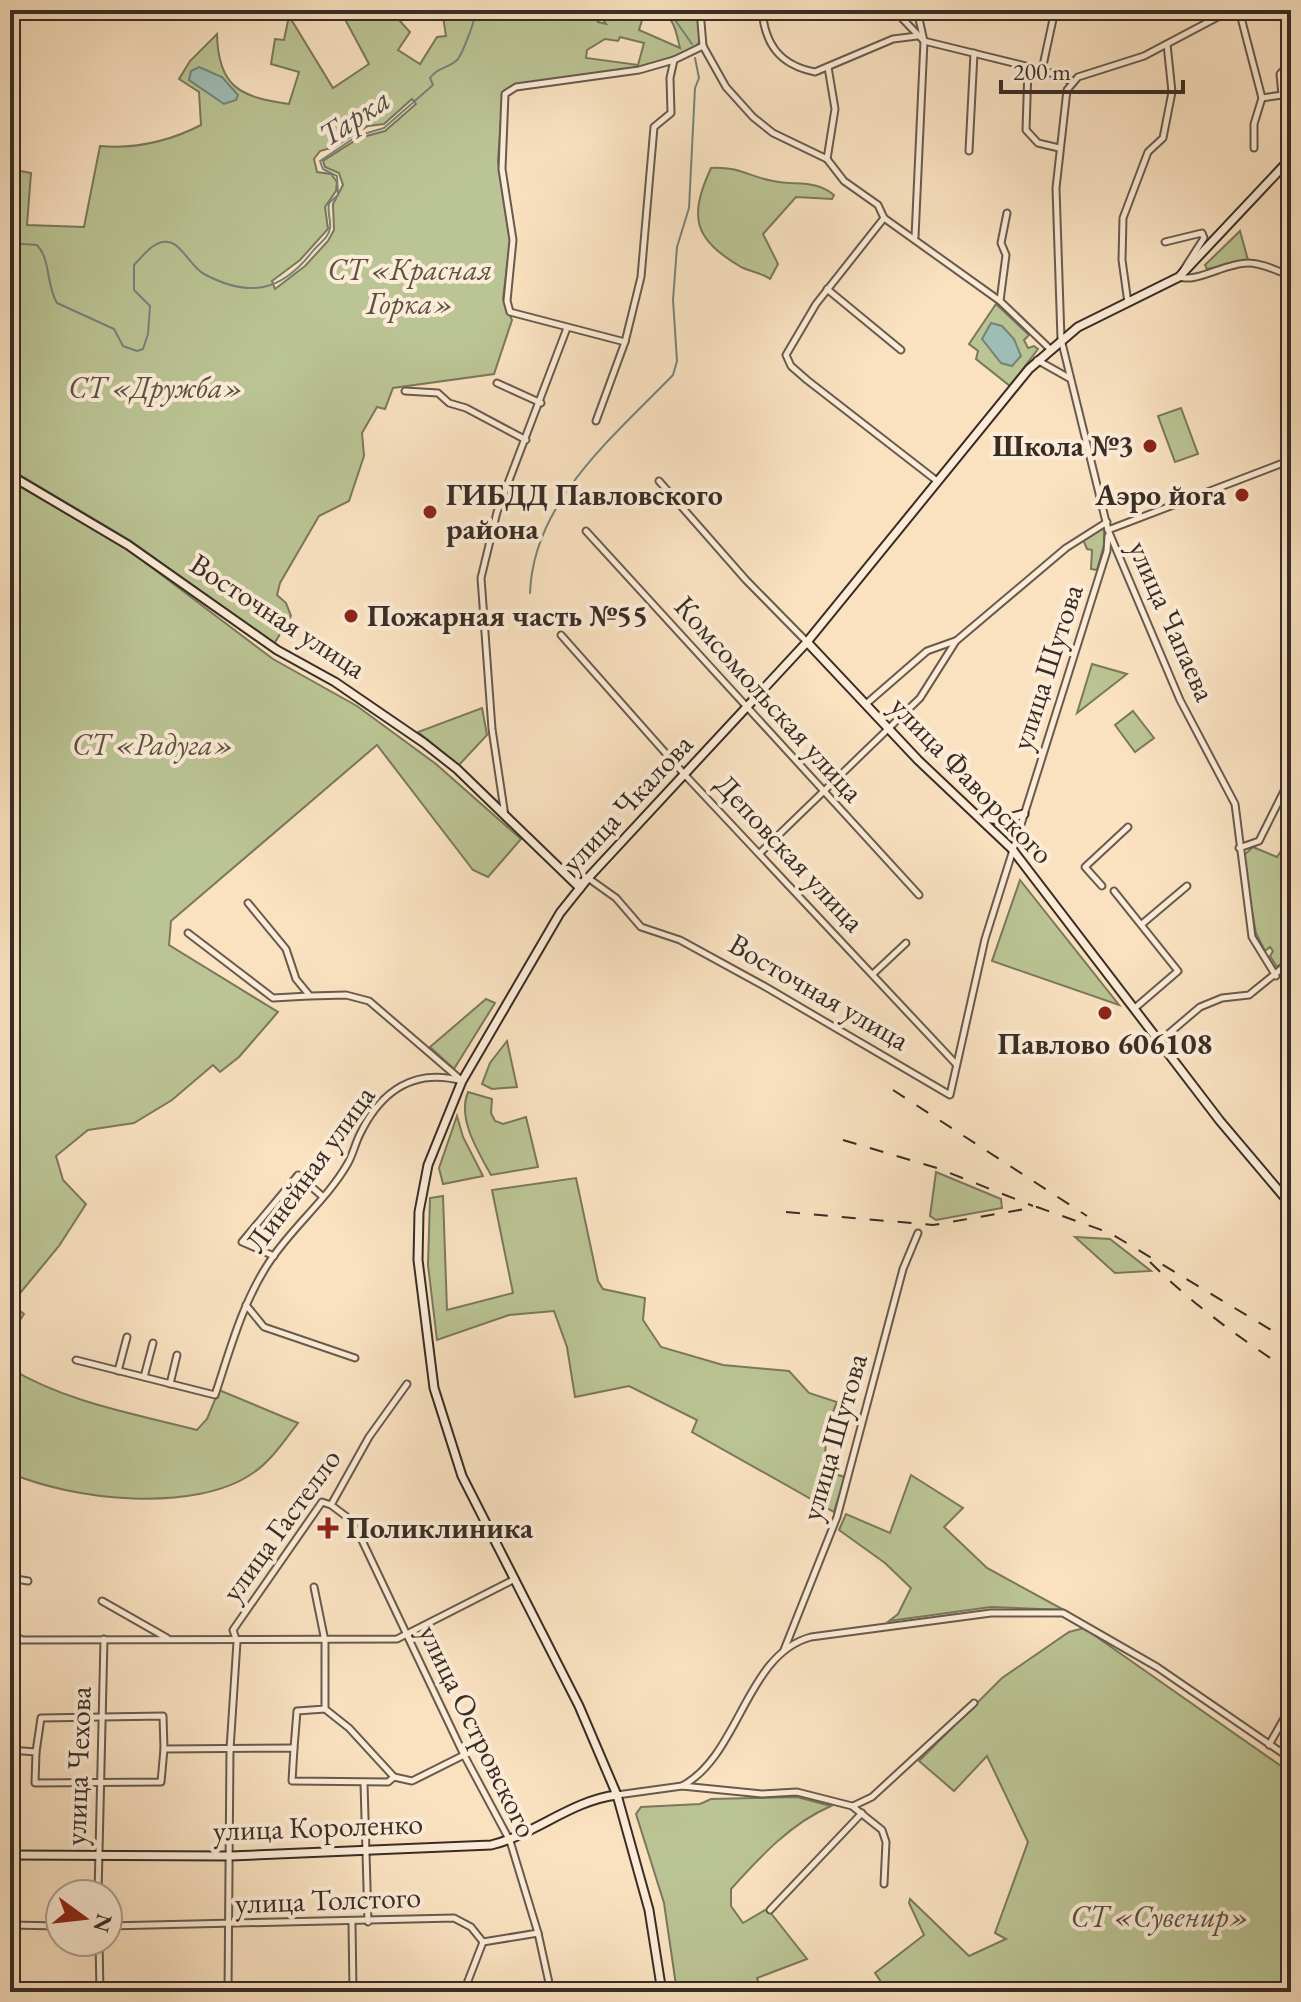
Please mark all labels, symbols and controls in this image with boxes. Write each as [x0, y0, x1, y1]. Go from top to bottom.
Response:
scale bar [1001, 44, 1183, 94]
text: 200 m [1013, 56, 1071, 87]
water label: Тарка [310, 78, 398, 156]
park label: СТ «Красная Горка» [328, 250, 492, 323]
park label: СТ «Дружба» [68, 368, 244, 407]
place label: Школа №3 [992, 426, 1134, 465]
marker: Школа №3 [1141, 437, 1159, 455]
place label: ГИБДД Павловского района [446, 475, 723, 548]
place label: Аэро йога [1094, 475, 1227, 514]
marker: Аэро йога [1233, 486, 1251, 504]
marker: ГИБДД Павловского района [421, 503, 439, 521]
street label: улица Чапаева [1120, 534, 1225, 707]
street label: Восточная улица [183, 544, 374, 687]
street label: улица Шутова [1001, 579, 1092, 755]
street label: Комсомольская улица [666, 587, 873, 810]
place label: Пожарная часть №55 [367, 596, 648, 635]
marker: Пожарная часть №55 [342, 607, 360, 625]
street label: улица Фаворского [882, 687, 1063, 872]
park label: СТ «Радуга» [72, 725, 234, 764]
street label: улица Чкалова [552, 725, 701, 880]
street label: Деповская улица [707, 765, 874, 940]
street label: Восточная улица [722, 924, 917, 1059]
marker: Павлово 606108 [1096, 1004, 1114, 1022]
place label: Павлово 606108 [998, 1024, 1212, 1063]
street label: Линейная улица [236, 1077, 383, 1260]
street label: улица Шутова [791, 1349, 876, 1525]
street label: улица Гастелло [212, 1440, 349, 1609]
place label: Поликлиника [346, 1508, 534, 1547]
marker: Поликлиника [317, 1517, 339, 1539]
street label: улица Островского [410, 1618, 547, 1844]
street label: улица Чехова [55, 1686, 100, 1846]
street label: улица Короленко [212, 1803, 424, 1850]
street label: улица Толстого [234, 1877, 422, 1922]
north arrow [44, 1878, 124, 1958]
park label: СТ «Сувенир» [1070, 1897, 1250, 1936]
text: N [86, 1911, 119, 1936]

